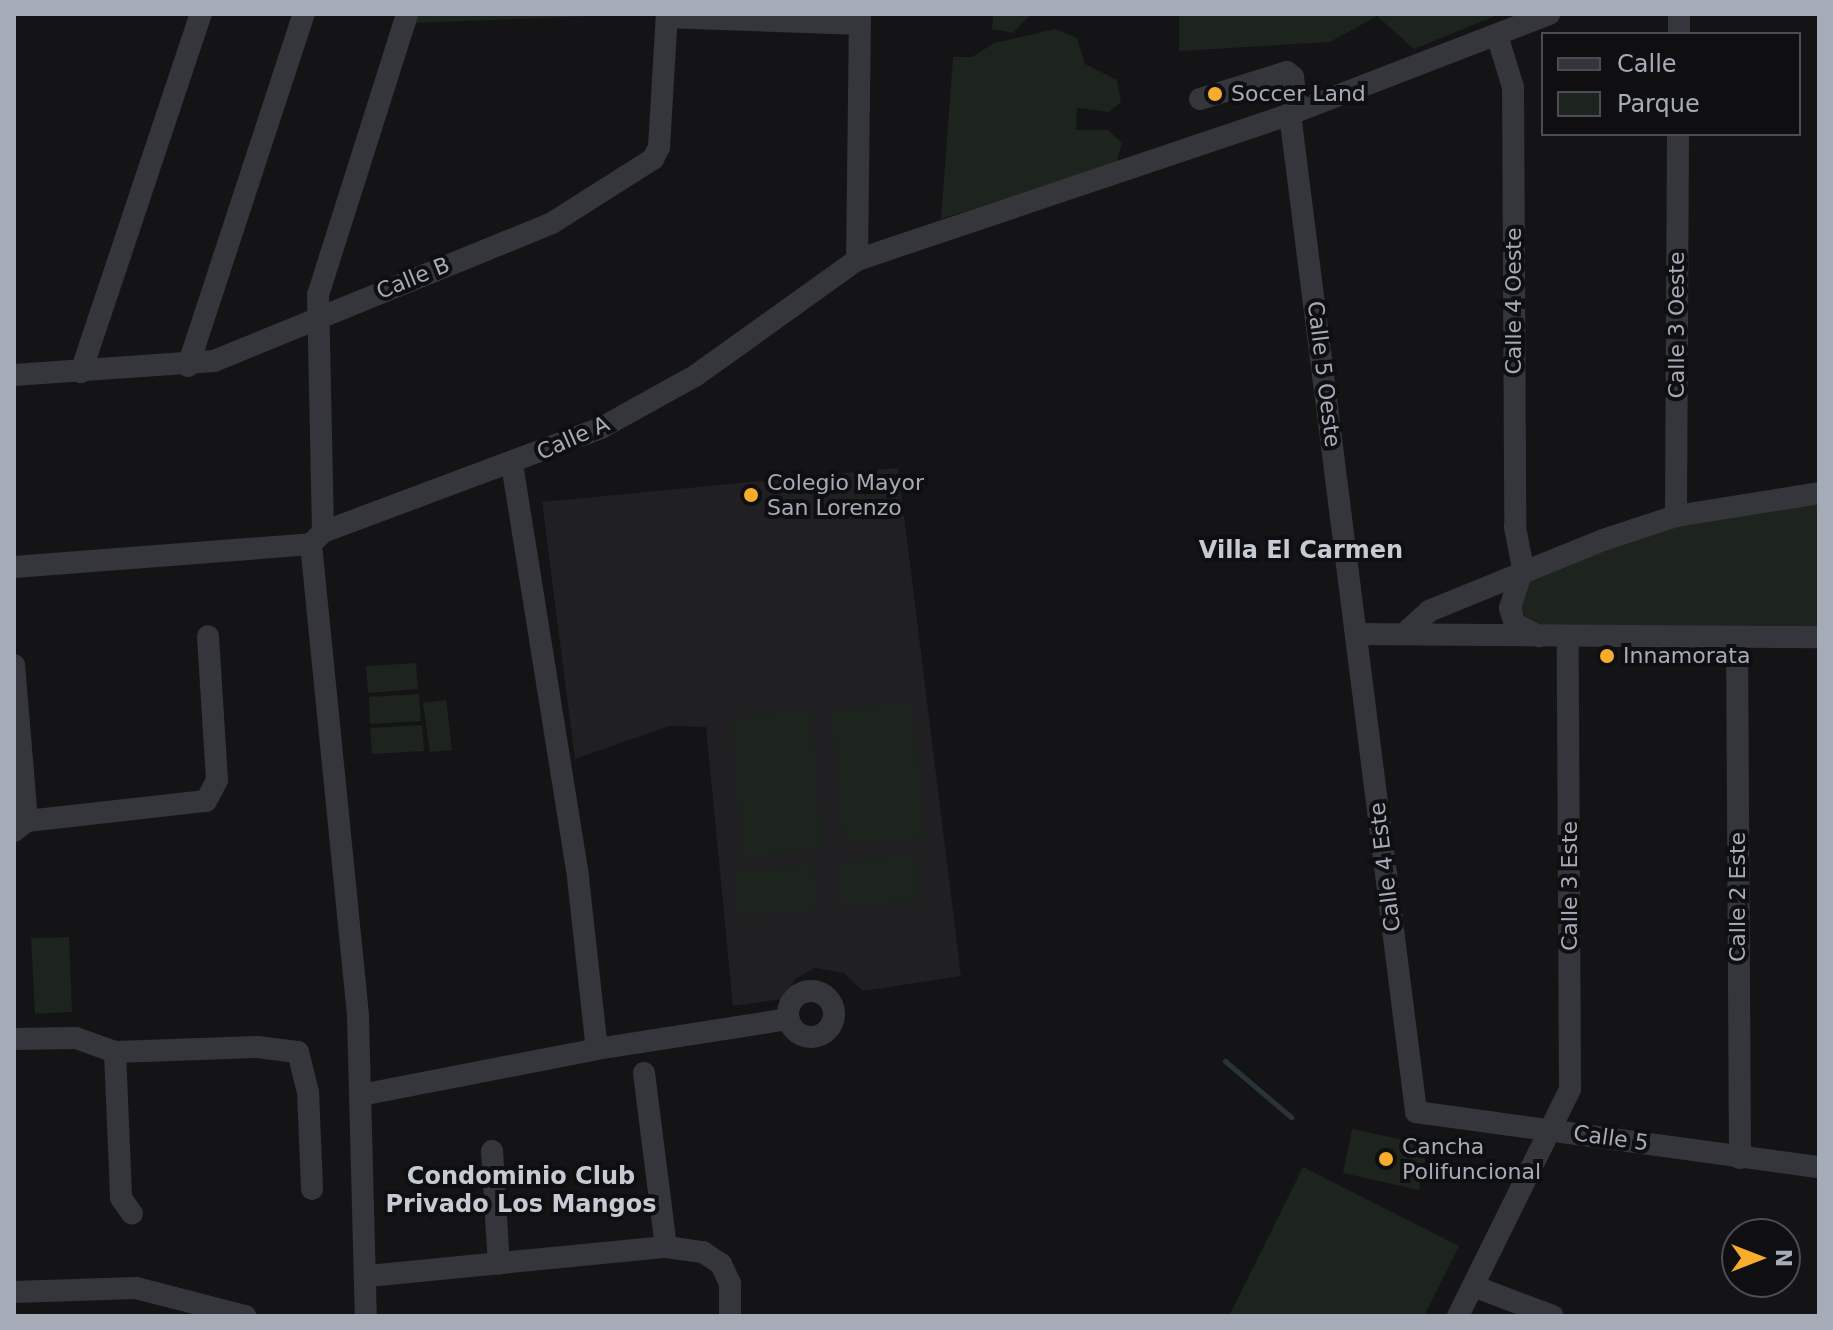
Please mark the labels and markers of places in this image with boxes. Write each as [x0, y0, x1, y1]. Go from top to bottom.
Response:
place label: Soccer Land [1231, 81, 1366, 107]
marker: Soccer Land [1206, 85, 1224, 103]
place label: Colegio Mayor San Lorenzo [767, 469, 924, 520]
marker: Colegio Mayor San Lorenzo [742, 486, 760, 504]
place label: Innamorata [1623, 643, 1750, 669]
marker: Innamorata [1598, 647, 1616, 665]
place label: Cancha Polifuncional [1402, 1133, 1541, 1184]
marker: Cancha Polifuncional [1377, 1150, 1395, 1168]

